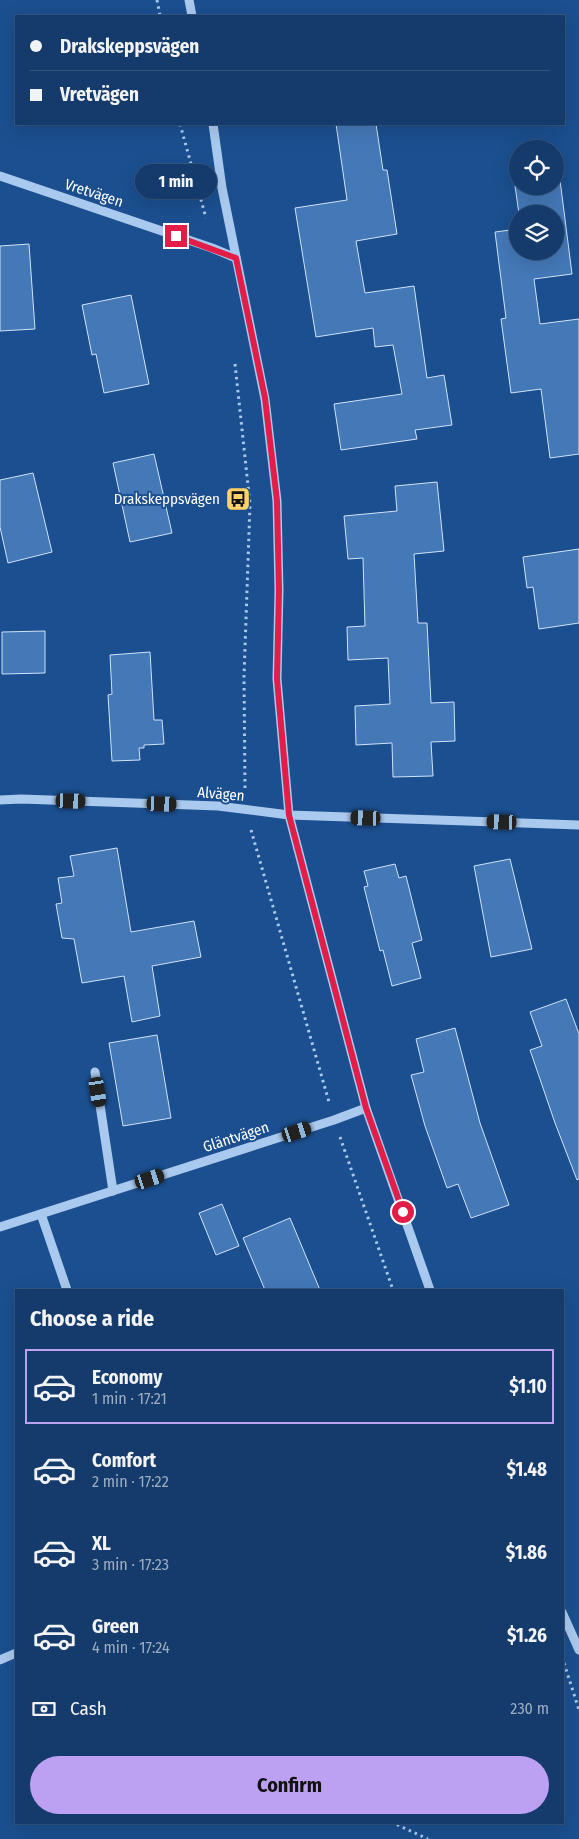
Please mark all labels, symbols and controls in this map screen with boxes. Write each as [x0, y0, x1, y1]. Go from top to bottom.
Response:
text: Drakskeppsvägen [60, 35, 199, 58]
text: Vretvägen [60, 83, 139, 106]
map controls [509, 140, 564, 260]
button: locate [509, 140, 564, 195]
callout: 1 min [135, 164, 217, 198]
text: 1 min [159, 172, 193, 191]
street label: Vretvägen [63, 175, 125, 211]
button: layers [509, 205, 564, 260]
route end [165, 225, 187, 247]
bus stop icon: Drakskeppsvägen [225, 486, 251, 512]
place label: Drakskeppsvägen [114, 490, 220, 508]
street label: Alvägen [197, 783, 245, 805]
car [55, 793, 86, 809]
car [146, 796, 177, 812]
car [350, 810, 381, 826]
car [486, 814, 517, 830]
car [88, 1076, 107, 1108]
street label: Gläntvägen [201, 1118, 271, 1156]
car [280, 1120, 313, 1144]
car [133, 1167, 166, 1191]
route start [392, 1201, 414, 1223]
text: Choose a ride [30, 1305, 154, 1332]
icon: car [32, 1364, 77, 1409]
text: Economy [92, 1366, 162, 1389]
text: $1.10 [509, 1375, 547, 1398]
text: 1 min · 17:21 [92, 1389, 167, 1408]
icon: car [32, 1447, 77, 1492]
text: Comfort [92, 1449, 156, 1472]
text: $1.48 [506, 1458, 547, 1481]
text: 2 min · 17:22 [92, 1472, 169, 1491]
icon: car [32, 1530, 77, 1575]
text: XL [92, 1532, 111, 1555]
text: $1.86 [506, 1541, 547, 1564]
text: 3 min · 17:23 [92, 1555, 169, 1574]
icon: car [32, 1613, 77, 1658]
text: Green [92, 1615, 139, 1638]
text: $1.26 [507, 1624, 547, 1647]
text: 4 min · 17:24 [92, 1638, 170, 1657]
icon: cash [30, 1695, 58, 1723]
text: Cash [70, 1697, 107, 1720]
text: 230 m [510, 1699, 549, 1718]
button: Confirm [30, 1756, 549, 1814]

